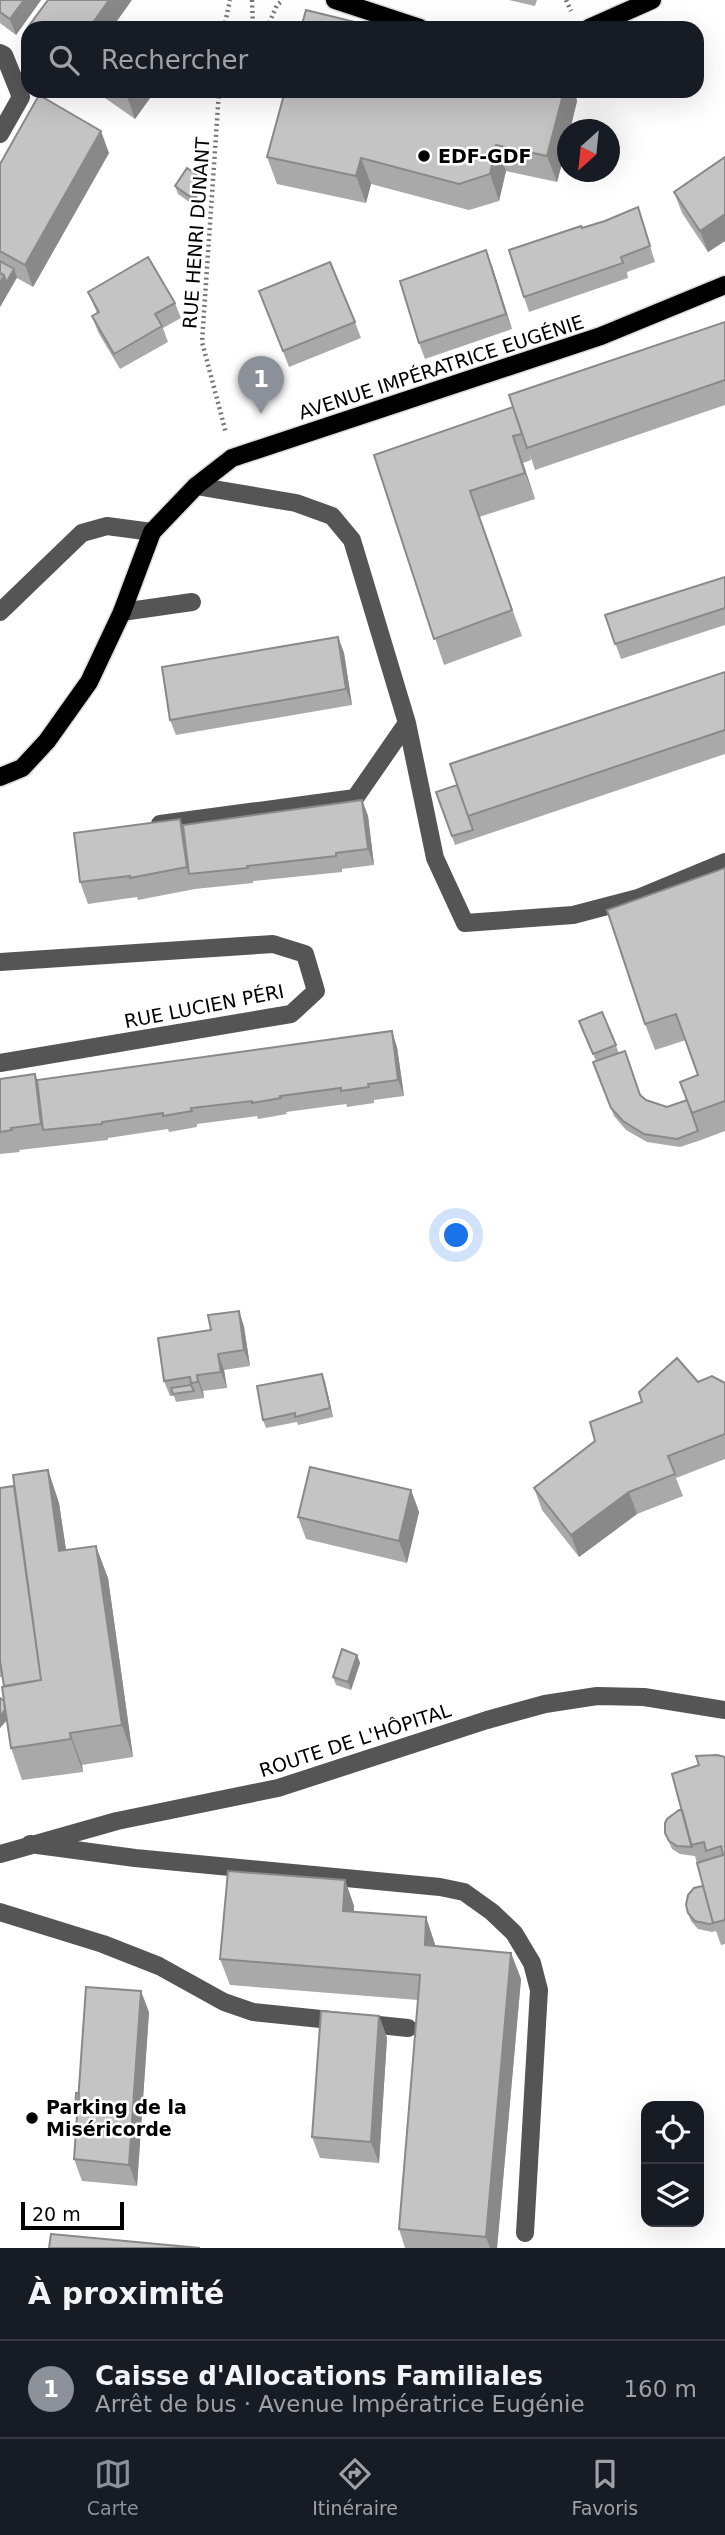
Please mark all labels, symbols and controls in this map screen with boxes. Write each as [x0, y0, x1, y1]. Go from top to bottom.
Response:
search box [21, 21, 704, 98]
icon: search [45, 41, 83, 79]
text: Rechercher [101, 45, 248, 75]
north arrow [557, 119, 620, 182]
street label: RUE HENRI DUNANT [178, 136, 214, 330]
place label: EDF-GDF [438, 145, 531, 167]
marker: EDF-GDF [416, 148, 432, 164]
street label: AVENUE IMPÉRATRICE EUGÉNIE [296, 310, 586, 424]
pin: 1 [238, 356, 284, 414]
street label: RUE LUCIEN PÉRI [122, 980, 286, 1032]
your location [439, 1218, 473, 1252]
street label: ROUTE DE L'HÔPITAL [256, 1698, 454, 1781]
place label: Parking de la Miséricorde [46, 2096, 187, 2140]
map controls [641, 2101, 704, 2227]
button: locate [641, 2101, 704, 2164]
marker: Parking de la Miséricorde [24, 2110, 40, 2126]
button: layers [641, 2164, 704, 2227]
scale bar [21, 2199, 124, 2231]
text: 20 m [32, 2203, 81, 2225]
text: À proximité [28, 2276, 224, 2311]
text: Caisse d'Allocations Familiales [95, 2361, 543, 2391]
text: 1 [43, 2376, 59, 2402]
text: 160 m [623, 2376, 697, 2402]
text: Arrêt de bus · Avenue Impératrice Eugénie [95, 2391, 585, 2417]
tab: Carte [87, 2455, 139, 2519]
tab: Itinéraire [312, 2455, 398, 2519]
tab: Favoris [572, 2455, 638, 2519]

